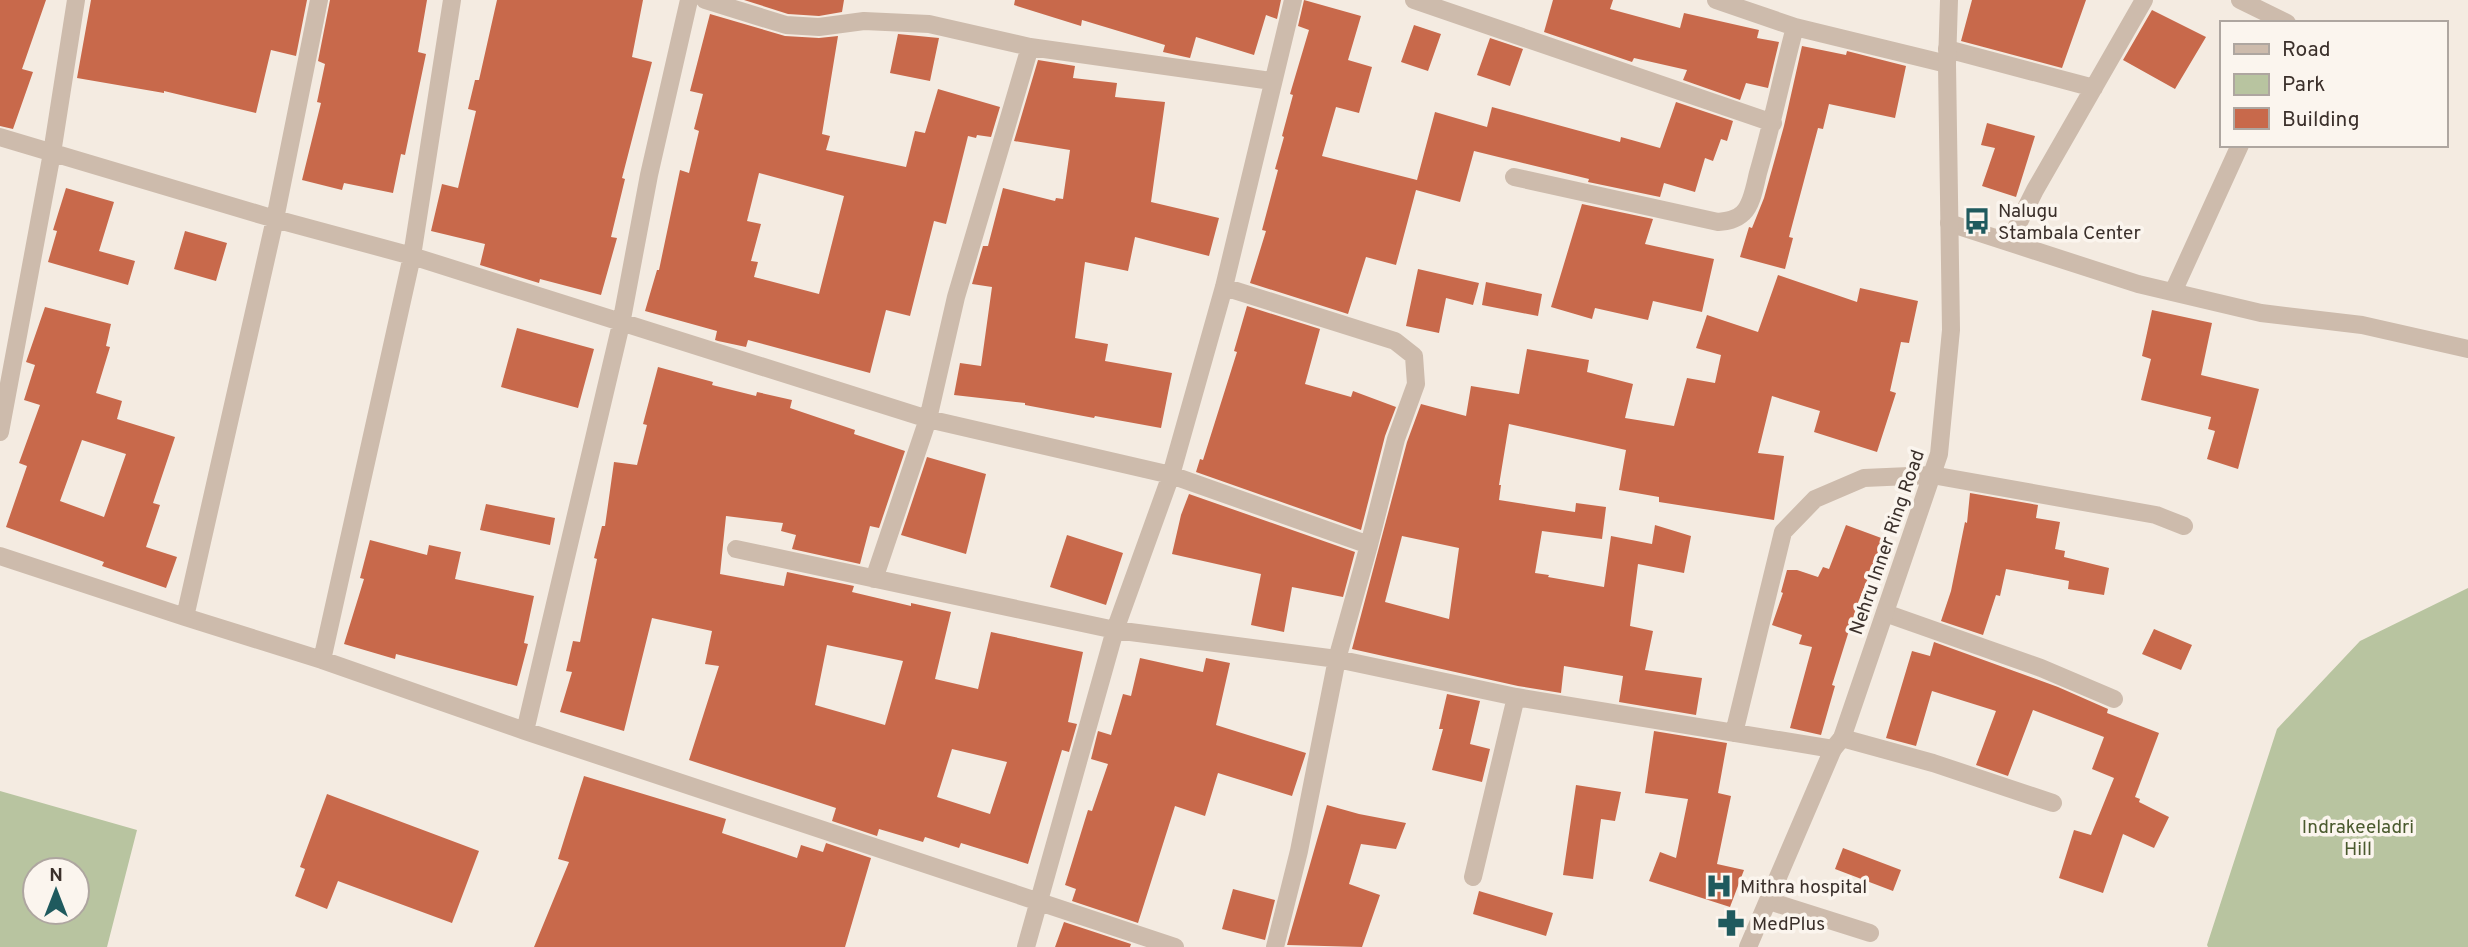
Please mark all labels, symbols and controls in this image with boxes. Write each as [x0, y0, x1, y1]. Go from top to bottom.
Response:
legend [2220, 21, 2447, 147]
text: Road [2282, 37, 2331, 64]
text: Park [2282, 72, 2325, 99]
text: Building [2282, 107, 2360, 134]
place label: Nalugu Stambala Center [1998, 200, 2142, 246]
bus stop icon: Nalugu Stambala Center [1962, 206, 1992, 236]
street label: Nehru Inner Ring Road [1845, 447, 1931, 638]
park label: Indrakeeladri Hill [2302, 816, 2414, 862]
north arrow [21, 856, 91, 926]
text: N [49, 864, 63, 888]
hospital icon: Mithra hospital [1704, 871, 1734, 901]
place label: Mithra hospital [1740, 876, 1867, 900]
pharmacy icon: MedPlus [1716, 908, 1746, 938]
place label: MedPlus [1752, 913, 1825, 937]

